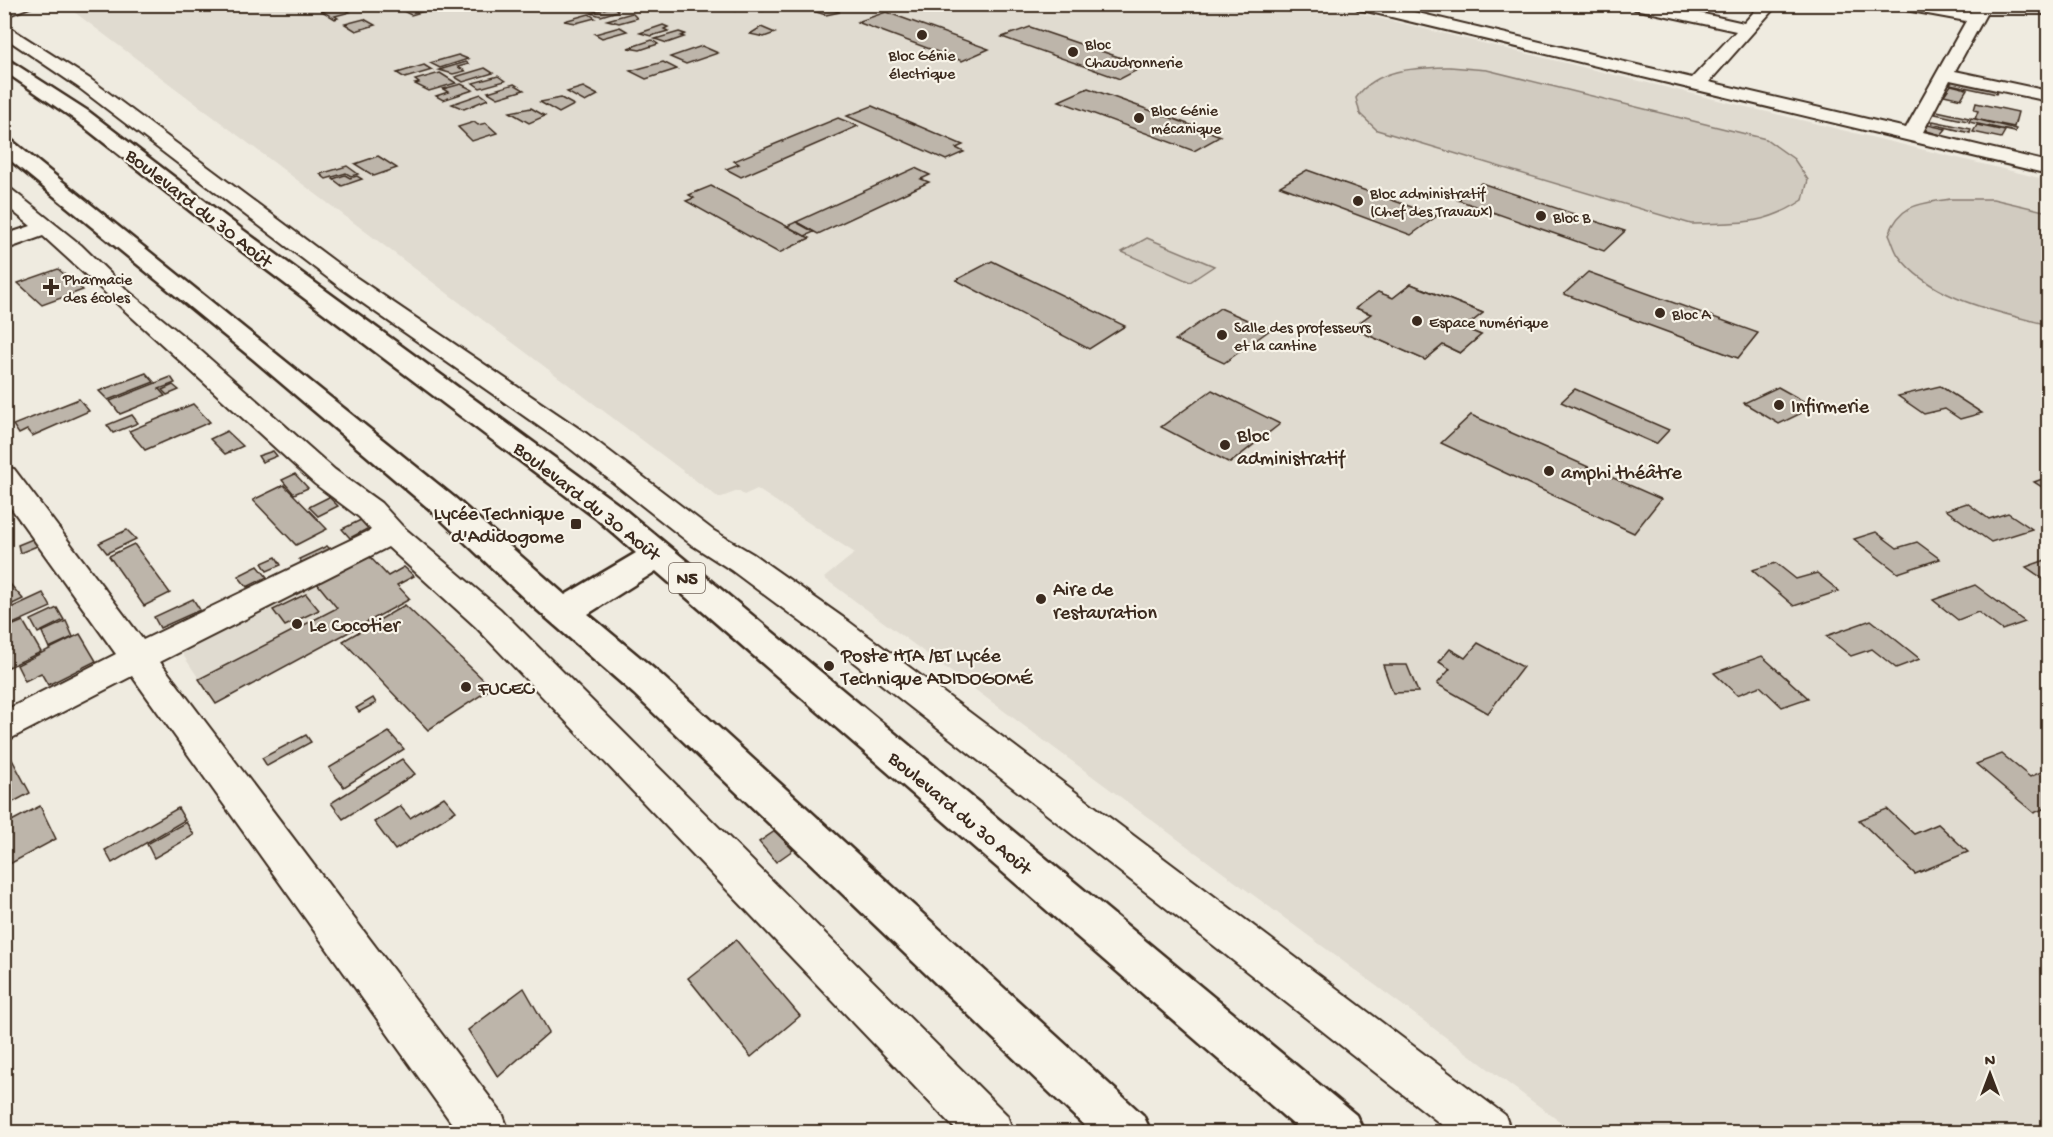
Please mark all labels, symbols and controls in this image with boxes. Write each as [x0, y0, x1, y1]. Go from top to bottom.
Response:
marker: Bloc Génie électrique [915, 28, 929, 42]
place label: Bloc Chaudronnerie [1084, 37, 1184, 74]
marker: Bloc Chaudronnerie [1066, 45, 1080, 59]
place label: Bloc Génie électrique [888, 48, 956, 85]
place label: Bloc Génie mécanique [1150, 103, 1222, 140]
marker: Bloc Génie mécanique [1132, 111, 1146, 125]
street label: Boulevard du 30 Août [119, 145, 277, 275]
place label: Bloc administratif (Chef des Travaux) [1369, 186, 1493, 223]
marker: Bloc administratif (Chef des Travaux) [1351, 194, 1365, 208]
marker: Bloc B [1534, 209, 1548, 223]
place label: Bloc B [1552, 210, 1591, 229]
place label: Pharmacie des écoles [62, 272, 133, 309]
marker: Pharmacie des écoles [44, 280, 58, 294]
marker: Bloc A [1653, 306, 1667, 320]
place label: Bloc A [1671, 307, 1712, 326]
marker: Espace numérique [1410, 314, 1424, 328]
place label: Espace numérique [1429, 315, 1549, 334]
place label: Salle des professeurs et la cantine [1234, 320, 1372, 357]
marker: Salle des professeurs et la cantine [1215, 328, 1229, 342]
place label: Infirmerie [1791, 397, 1870, 420]
marker: Infirmerie [1772, 398, 1786, 412]
place label: Bloc administratif [1236, 426, 1346, 472]
street label: Boulevard du 30 Août [507, 438, 665, 568]
marker: Bloc administratif [1218, 438, 1232, 452]
place label: amphi théâtre [1561, 463, 1683, 486]
marker: amphi théâtre [1542, 464, 1556, 478]
place label: Lycée Technique d'Adidogome [434, 504, 565, 550]
marker: Lycée Technique d'Adidogome [569, 517, 583, 531]
road number: N5 [669, 563, 705, 593]
place label: Aire de restauration [1053, 580, 1157, 626]
marker: Aire de restauration [1034, 592, 1048, 606]
place label: Le Cocotier [309, 616, 402, 639]
marker: Le Cocotier [290, 617, 304, 631]
place label: Poste HTA /BT Lycée Technique ADIDOGOMÉ [840, 646, 1034, 692]
marker: Poste HTA /BT Lycée Technique ADIDOGOMÉ [822, 659, 836, 673]
place label: FUCEC [477, 679, 535, 702]
marker: FUCEC [459, 680, 473, 694]
street label: Boulevard du 30 Août [882, 747, 1037, 883]
north arrow [1960, 1044, 2020, 1104]
text: N [1985, 1053, 1996, 1072]

